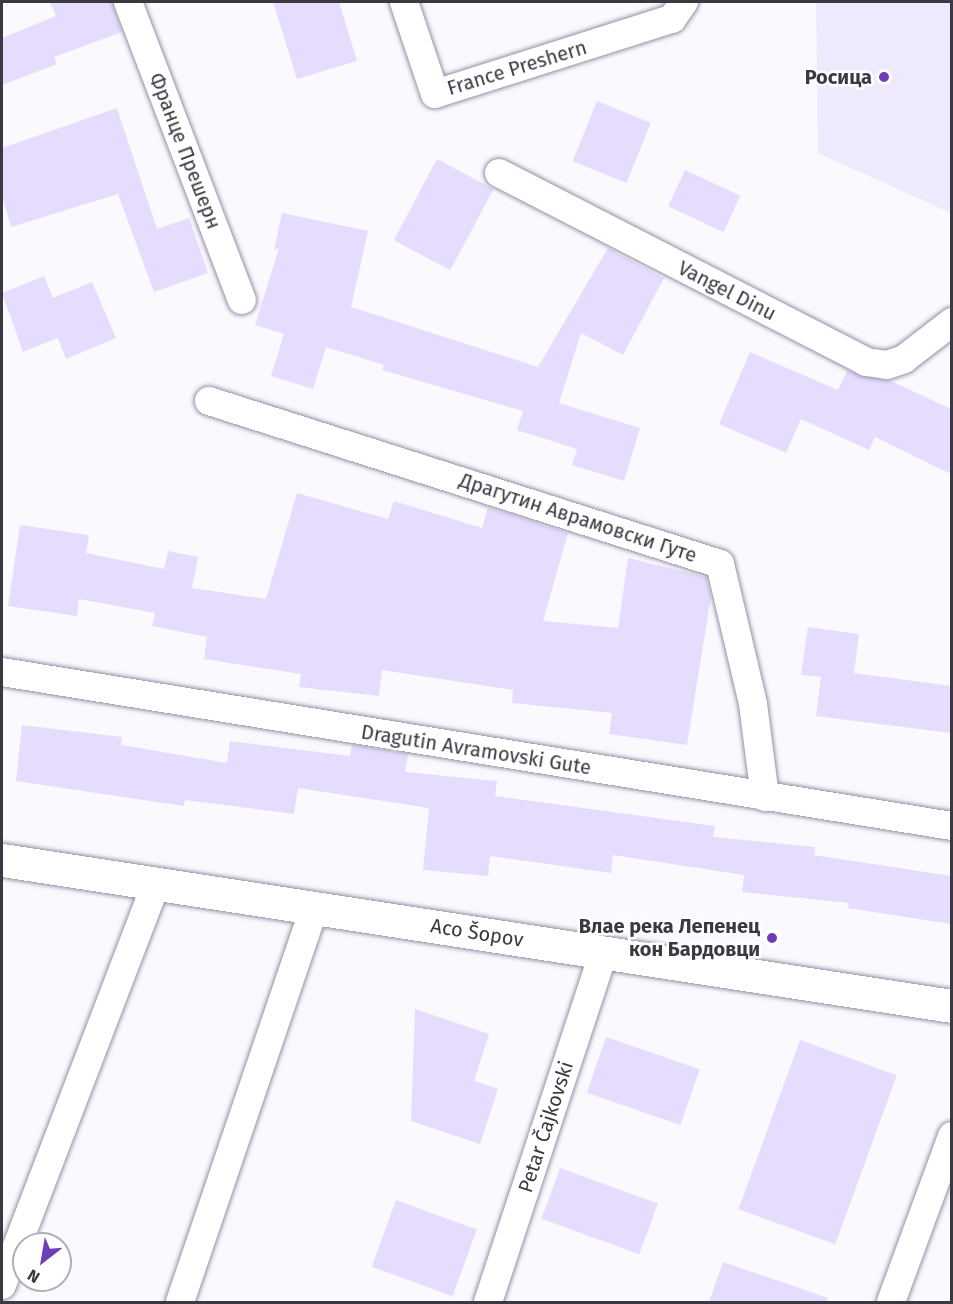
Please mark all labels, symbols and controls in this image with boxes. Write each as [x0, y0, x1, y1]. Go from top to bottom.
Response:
street label: France Preshern [444, 35, 590, 101]
place label: Росица [805, 65, 872, 89]
street label: Франце Прешерн [144, 70, 226, 232]
marker: Росица [877, 70, 891, 84]
street label: Vangel Dinu [674, 256, 780, 326]
street label: Драгутин Аврамовски Гуте [456, 468, 700, 568]
street label: Dragutin Avramovski Gute [359, 720, 593, 780]
street label: Aco Šopov [429, 914, 525, 952]
place label: Влае река Лепенец кон Бардовци [579, 915, 760, 962]
marker: Влае река Лепенец кон Бардовци [765, 931, 779, 945]
street label: Petar Čajkovski [513, 1058, 579, 1196]
north arrow [12, 1232, 72, 1292]
text: N [24, 1265, 43, 1287]

